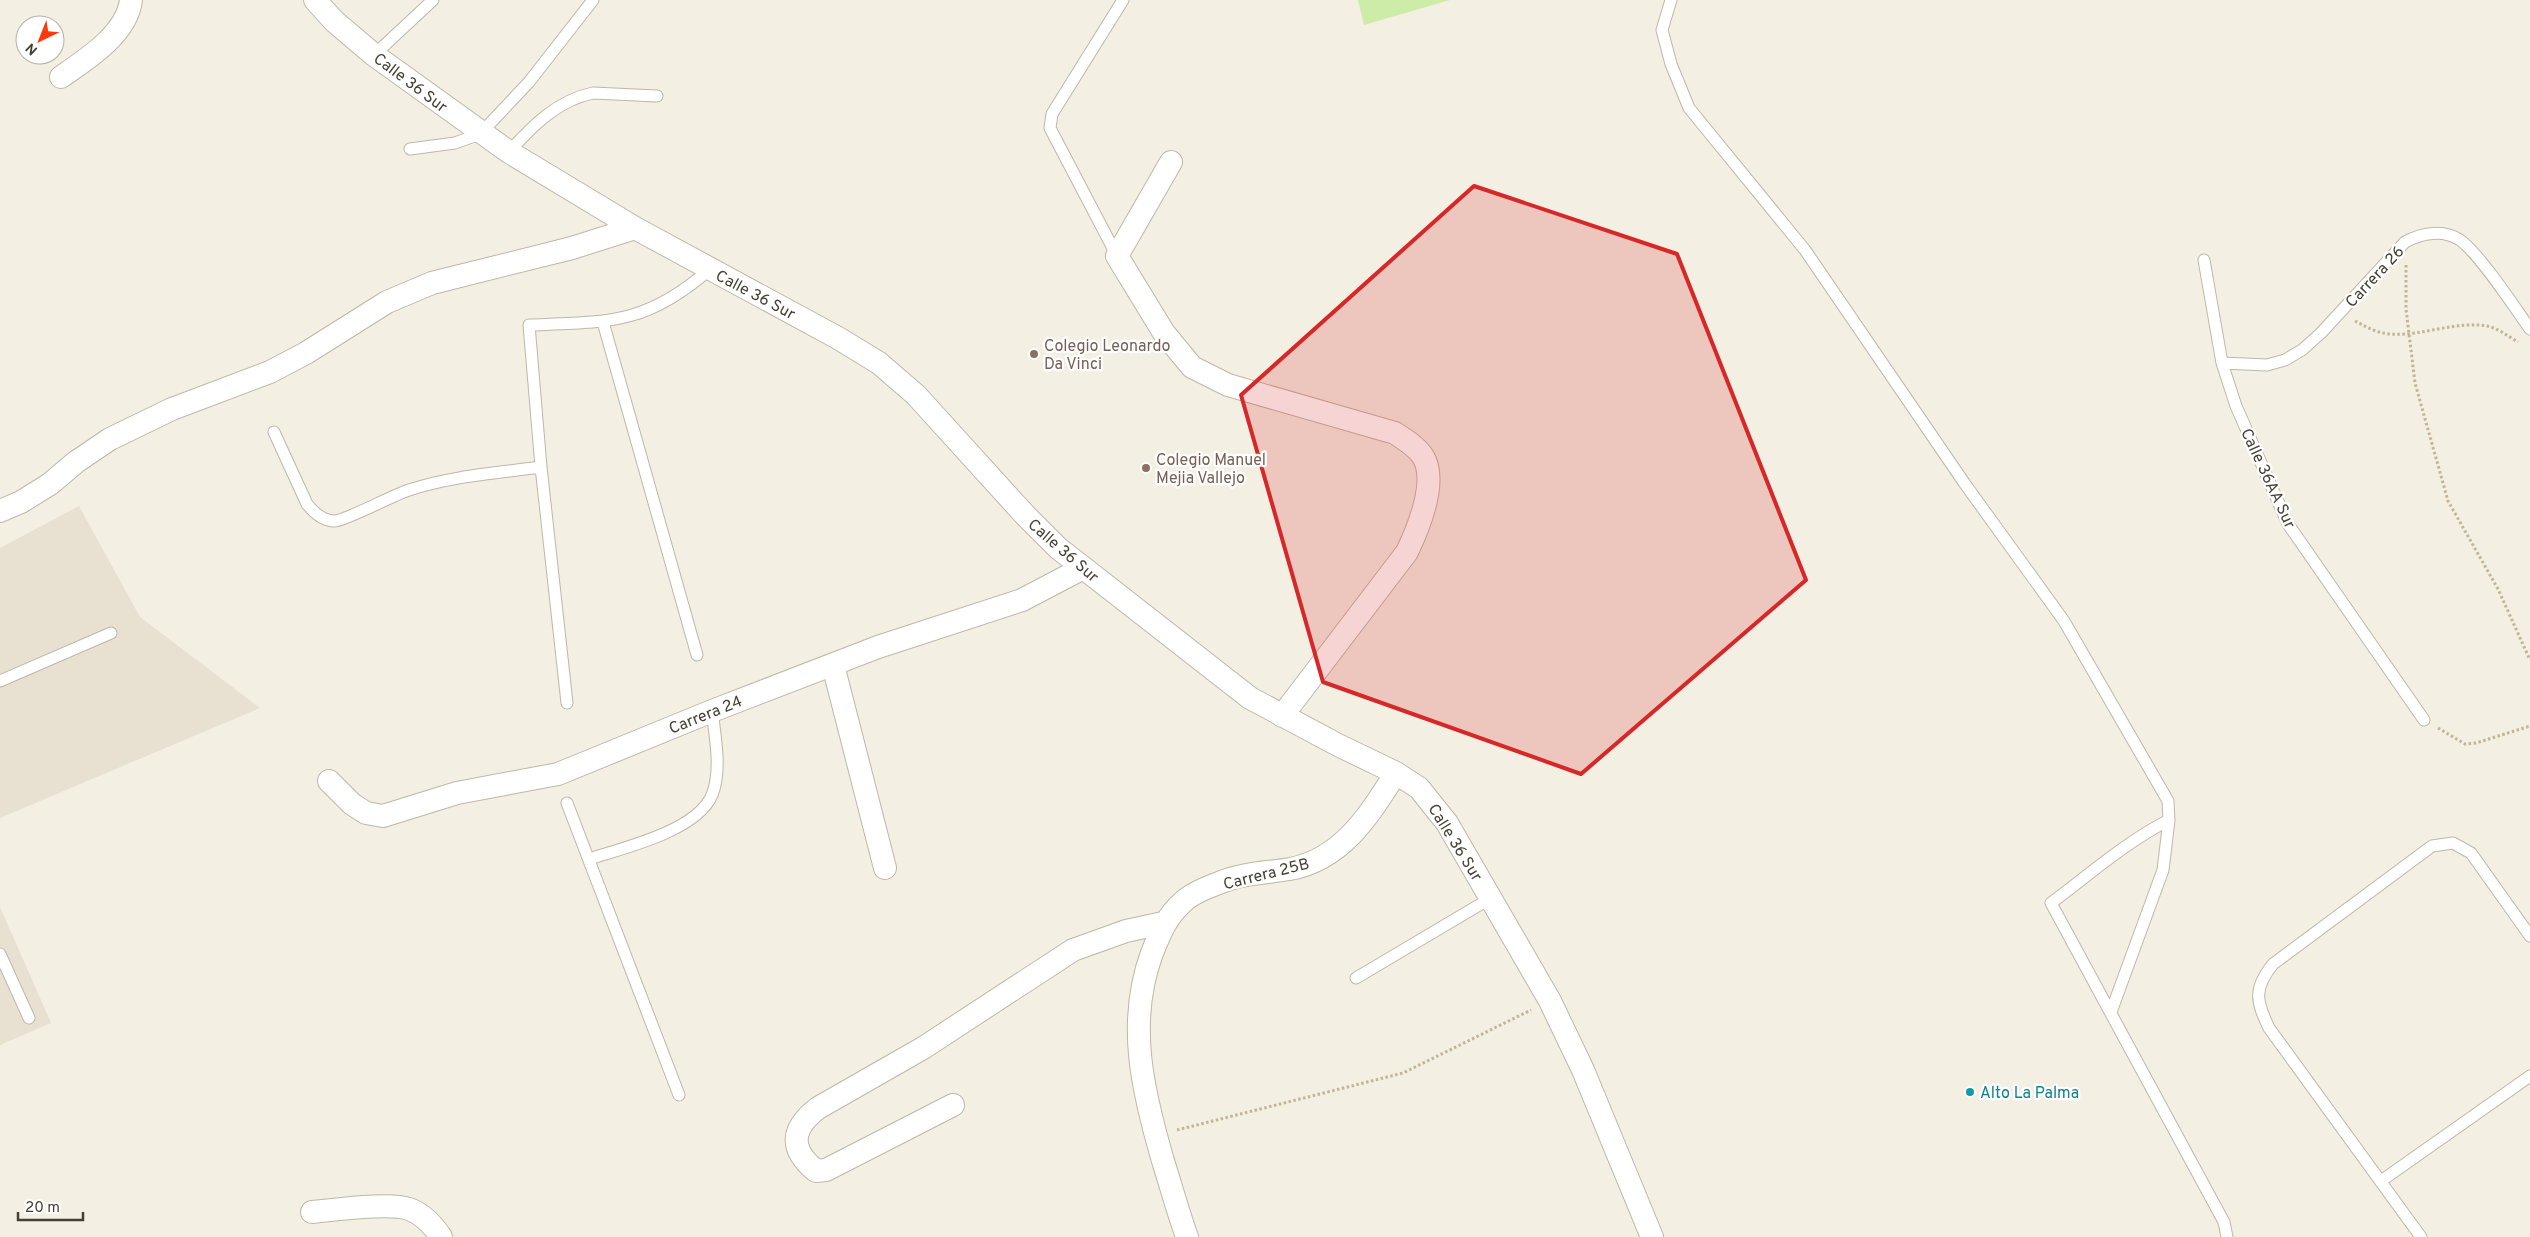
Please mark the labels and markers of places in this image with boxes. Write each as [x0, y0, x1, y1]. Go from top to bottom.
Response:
place label: Colegio Leonardo Da Vinci [1044, 337, 1170, 375]
marker: Colegio Leonardo Da Vinci [1028, 348, 1040, 360]
place label: Colegio Manuel Mejia Vallejo [1156, 451, 1266, 489]
marker: Colegio Manuel Mejia Vallejo [1140, 462, 1152, 474]
place label: Alto La Palma [1980, 1084, 2079, 1104]
marker: Alto La Palma [1964, 1086, 1976, 1098]

